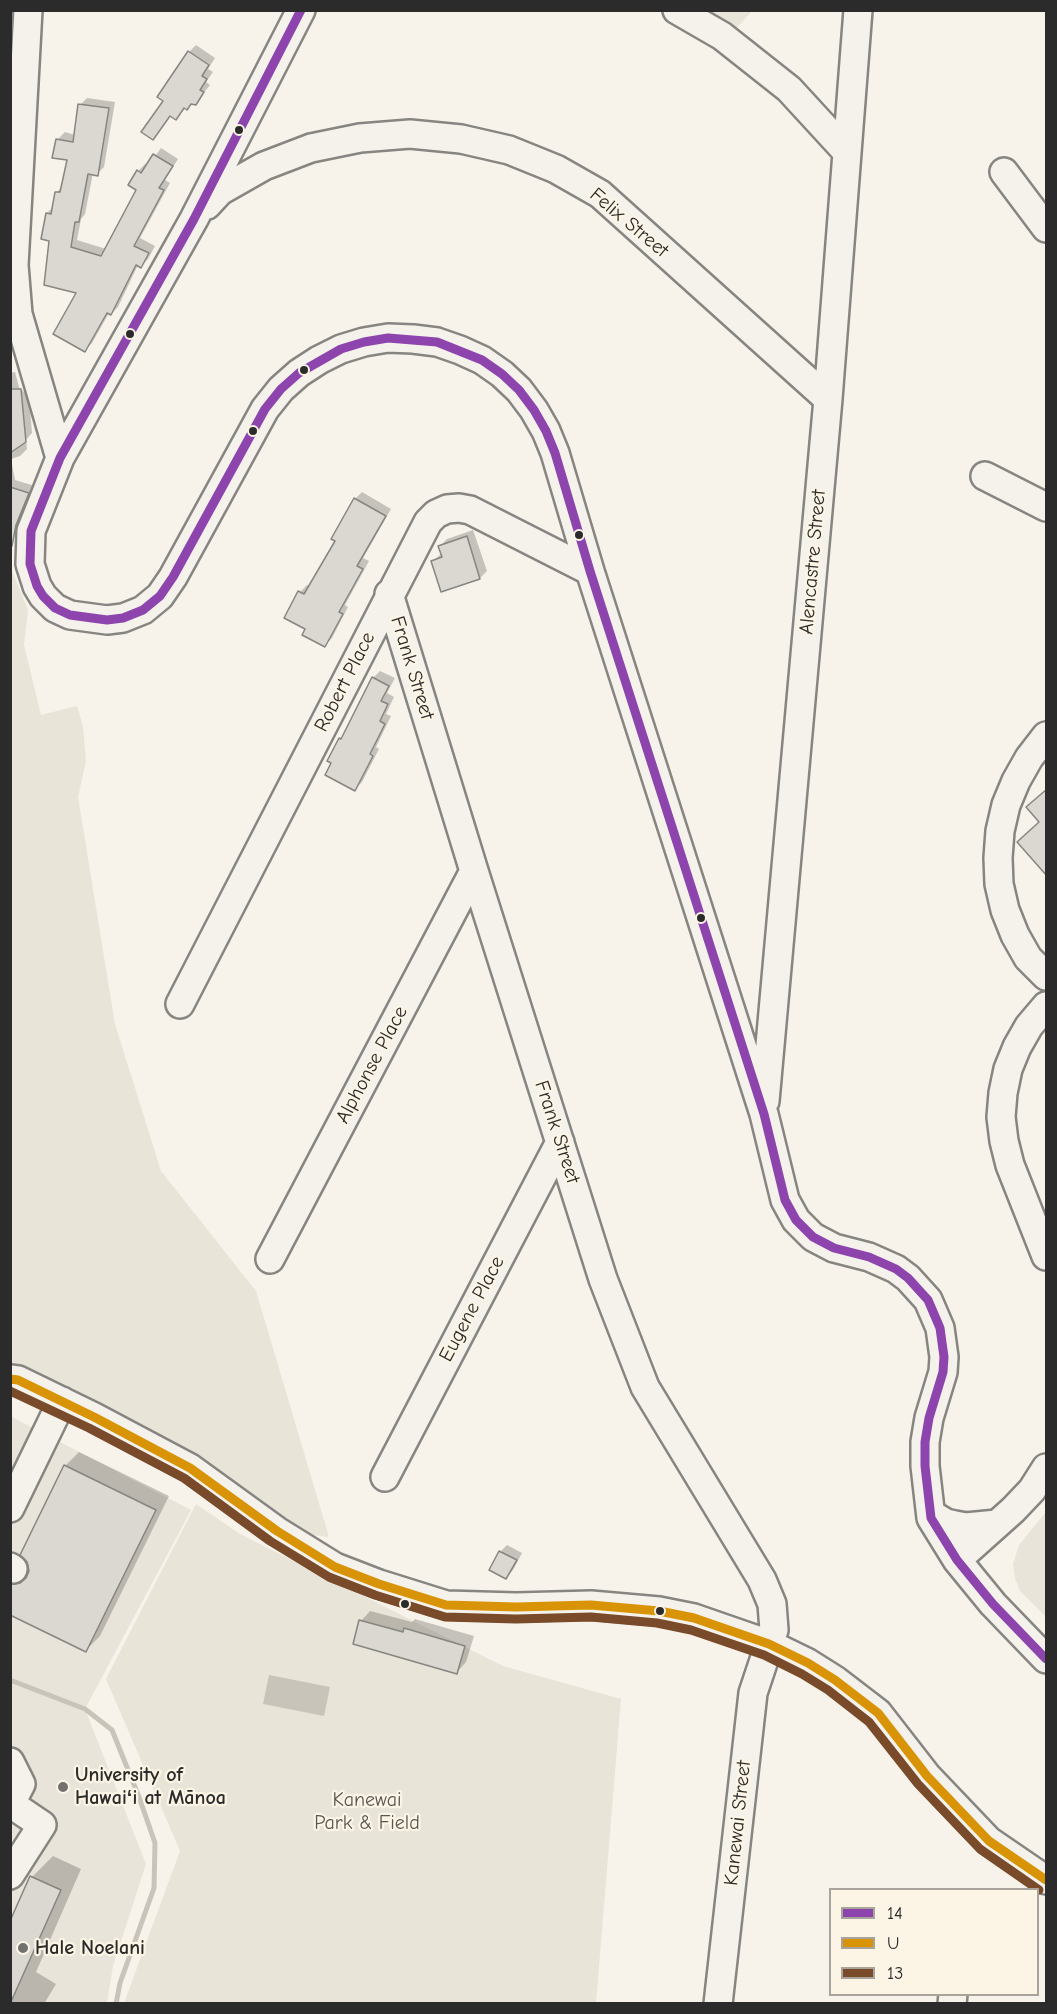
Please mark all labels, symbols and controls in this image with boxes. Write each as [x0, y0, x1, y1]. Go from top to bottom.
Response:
unlabelled marker [233, 124, 245, 136]
street label: Felix Street [585, 183, 673, 263]
unlabelled marker [124, 328, 136, 340]
unlabelled marker [298, 364, 310, 376]
unlabelled marker [247, 425, 259, 437]
street label: Alencastre Street [795, 489, 831, 635]
unlabelled marker [573, 529, 585, 541]
street label: Frank Street [385, 613, 439, 723]
street label: Robert Place [310, 628, 380, 736]
unlabelled marker [695, 912, 707, 924]
street label: Alphonse Place [331, 1002, 413, 1128]
street label: Frank Street [529, 1077, 585, 1187]
street label: Eugene Place [434, 1252, 510, 1366]
unlabelled marker [399, 1598, 411, 1610]
unlabelled marker [654, 1605, 666, 1617]
street label: Kanewai Street [719, 1759, 757, 1887]
place label: University of Hawaiʻi at Mānoa [75, 1763, 226, 1810]
marker: University of Hawaiʻi at Mānoa [56, 1780, 70, 1794]
park label: Kanewai Park & Field [314, 1788, 420, 1835]
legend [829, 1888, 1039, 1996]
text: 14 [887, 1903, 903, 1924]
text: U [887, 1933, 899, 1954]
place label: Hale Noelani [35, 1936, 145, 1960]
marker: Hale Noelani [16, 1941, 30, 1955]
text: 13 [887, 1963, 903, 1984]

